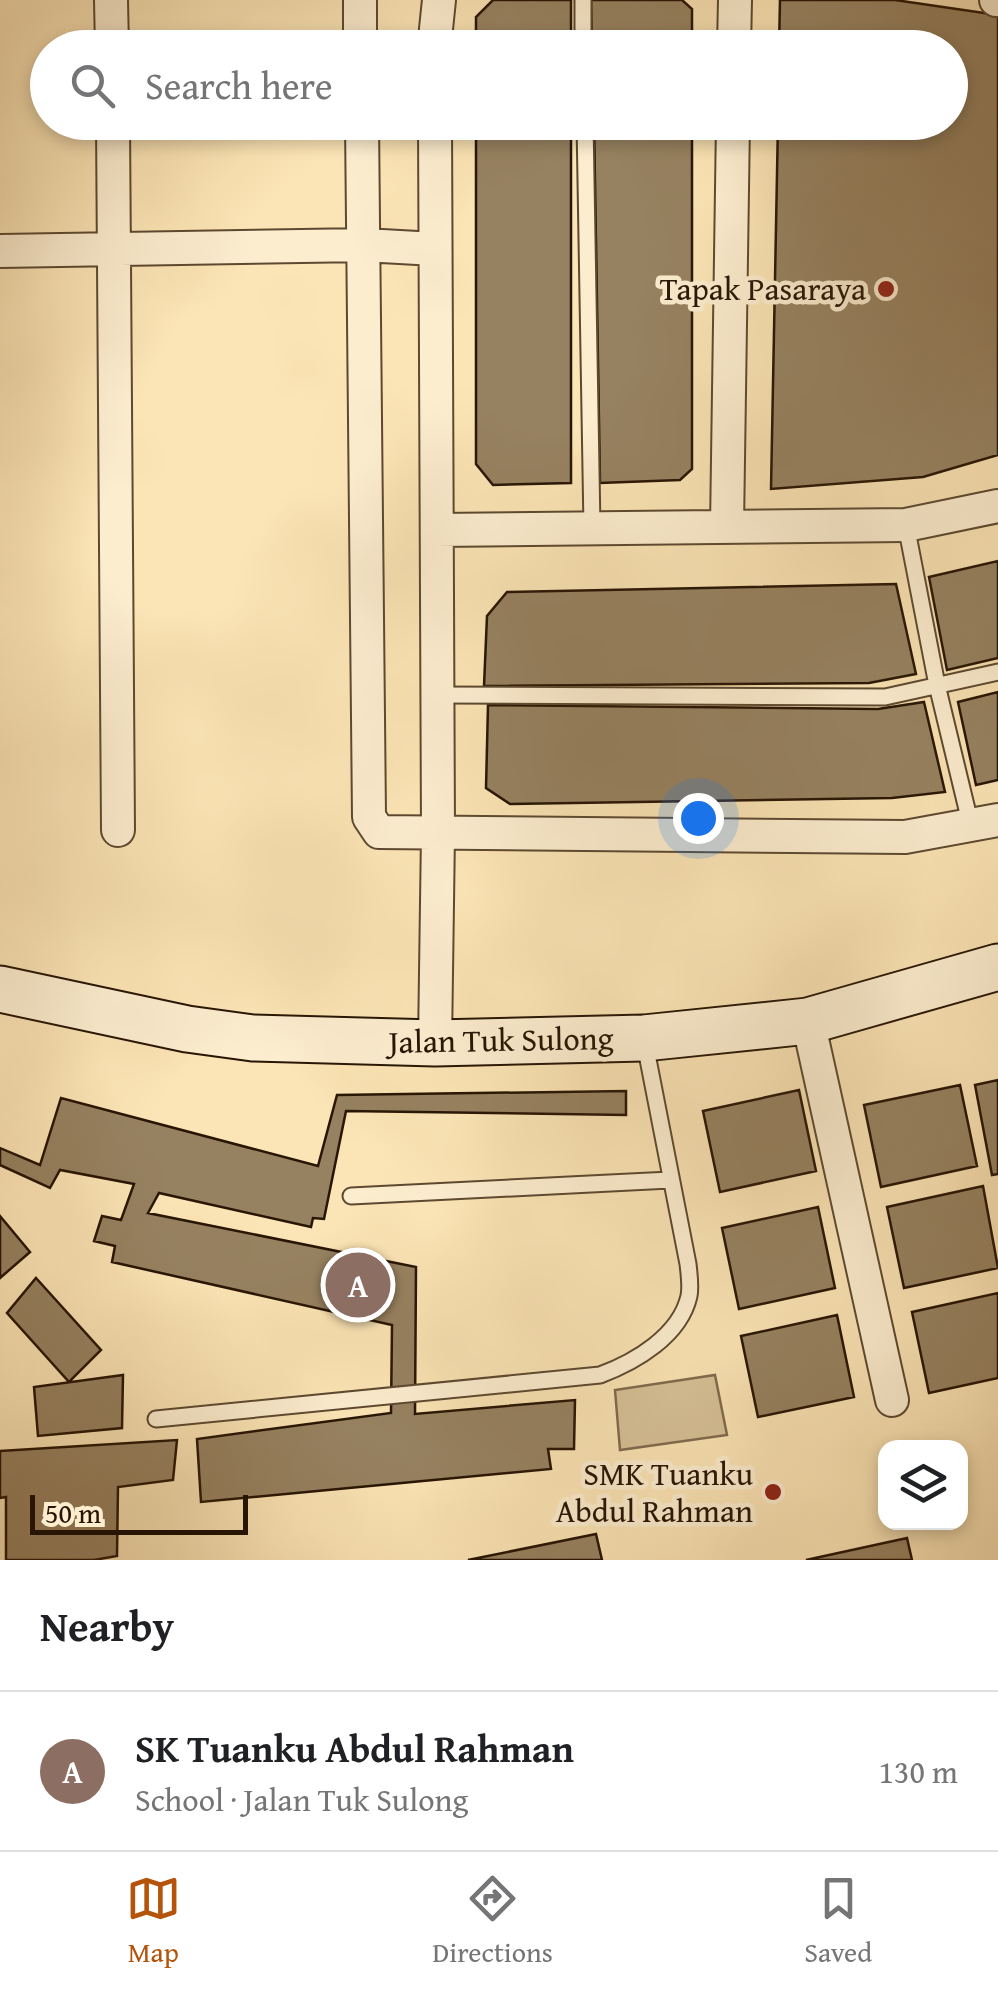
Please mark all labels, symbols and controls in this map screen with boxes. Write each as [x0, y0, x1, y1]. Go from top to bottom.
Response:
search box [30, 30, 968, 140]
text: Search here [145, 57, 333, 113]
icon: search [65, 58, 120, 113]
place label: Tapak Pasaraya [660, 265, 866, 312]
marker: Tapak Pasaraya [875, 278, 897, 300]
your location [673, 793, 724, 844]
street label: Jalan Tuk Sulong [384, 1014, 614, 1065]
pin: A [326, 1248, 390, 1322]
map controls [878, 1440, 968, 1530]
button: layers [878, 1440, 968, 1530]
place label: SMK Tuanku Abdul Rahman [556, 1450, 754, 1534]
marker: SMK Tuanku Abdul Rahman [762, 1481, 784, 1503]
scale bar [30, 1490, 248, 1534]
text: 50 m [45, 1492, 101, 1533]
text: Nearby [40, 1595, 174, 1656]
text: SK Tuanku Abdul Rahman [135, 1720, 574, 1776]
text: A [62, 1748, 83, 1795]
text: 130 m [879, 1748, 958, 1795]
text: School · Jalan Tuk Sulong [135, 1776, 468, 1823]
tab: Map [126, 1871, 181, 1972]
tab: Directions [432, 1871, 553, 1972]
tab: Saved [804, 1871, 872, 1972]

